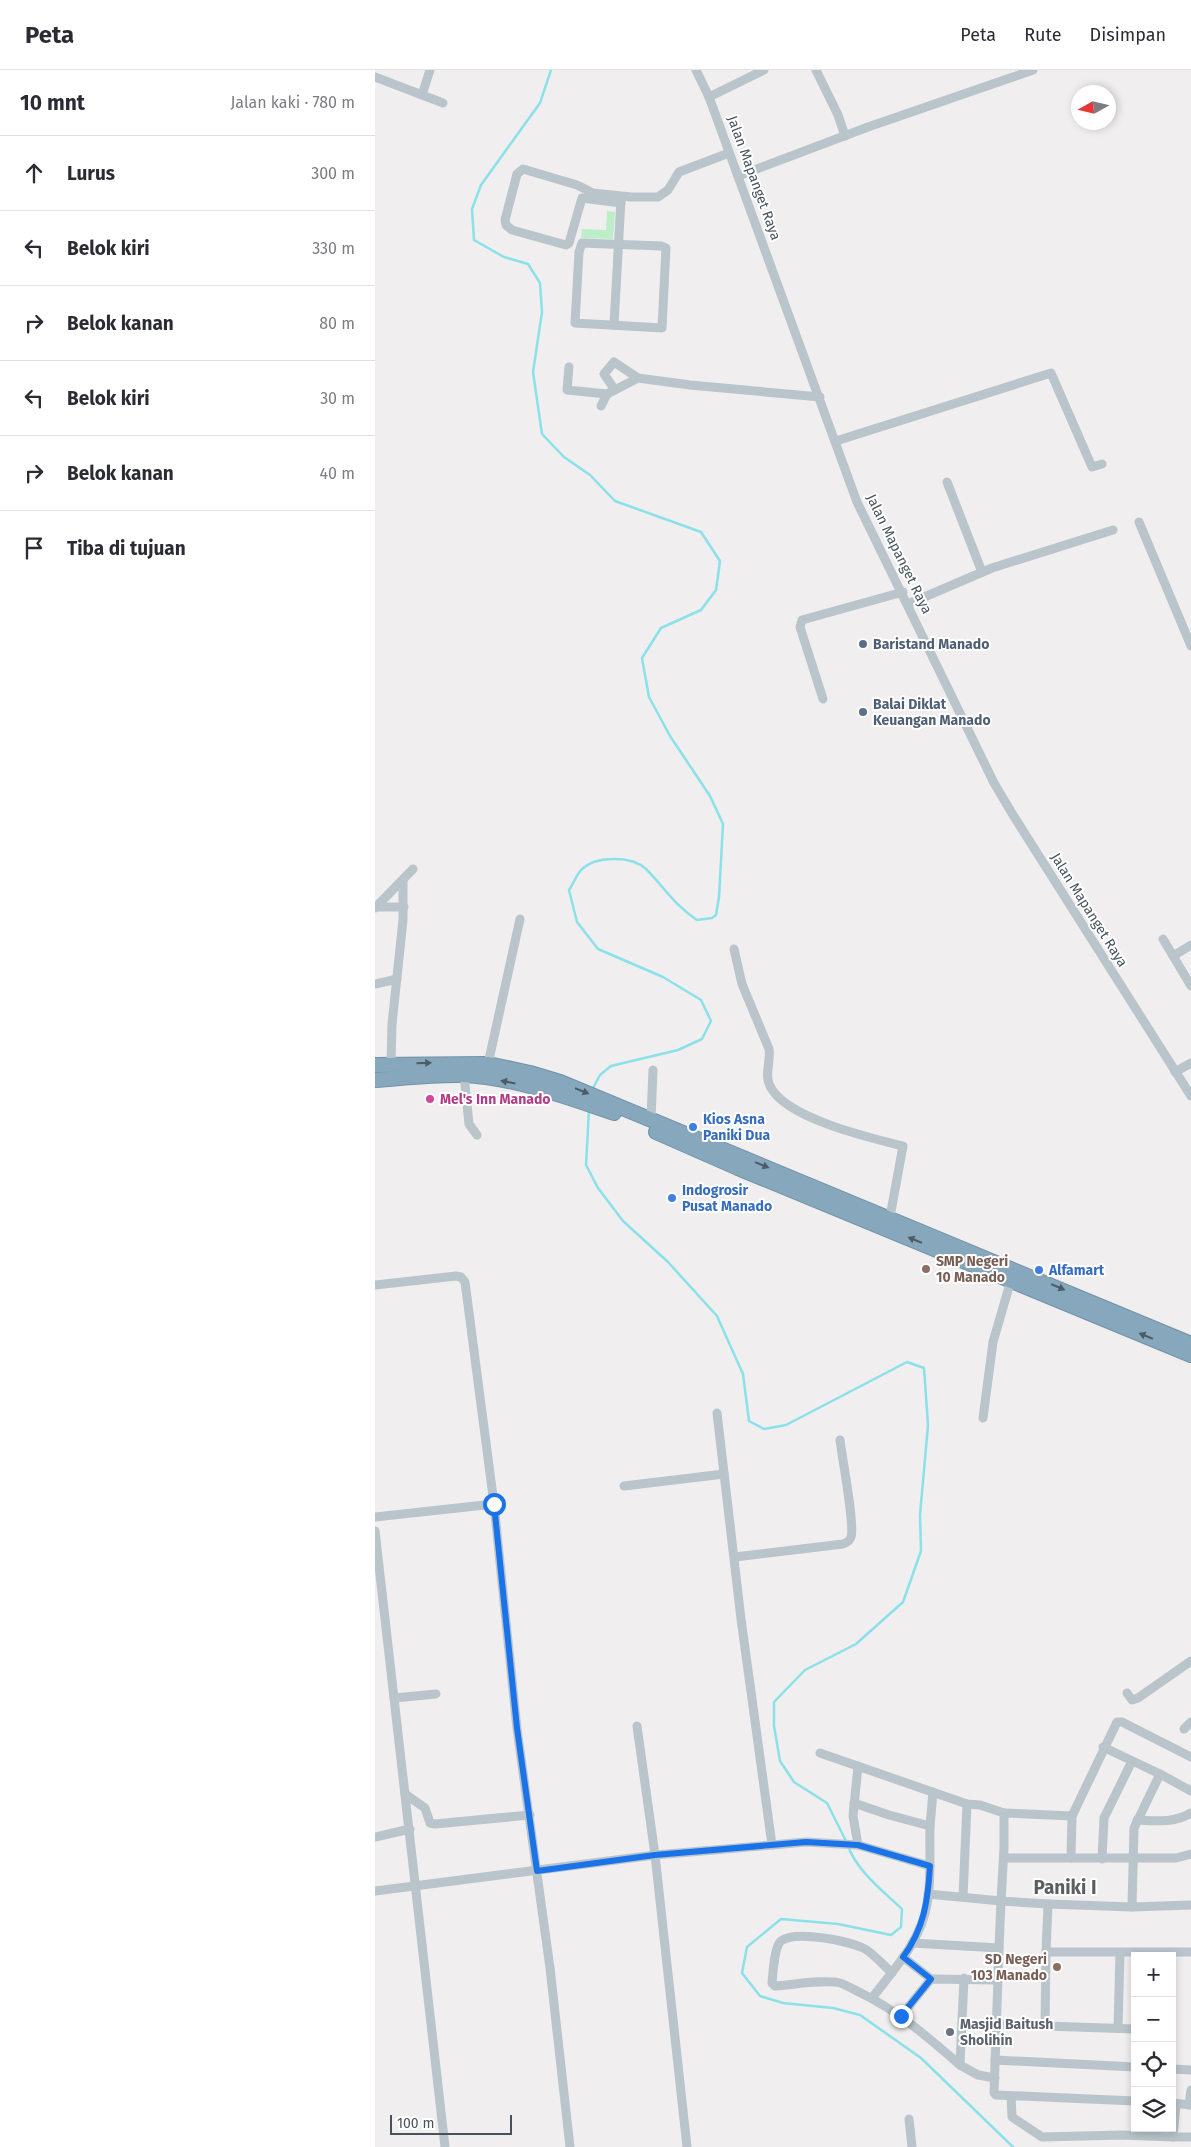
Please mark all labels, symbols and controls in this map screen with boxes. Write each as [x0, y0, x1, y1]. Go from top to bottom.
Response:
text: Peta [25, 21, 74, 49]
text: Peta [960, 24, 996, 46]
text: Rute [1024, 24, 1062, 46]
text: Disimpan [1090, 24, 1166, 46]
north arrow [1071, 85, 1116, 130]
text: 10 mnt [20, 90, 85, 116]
text: Jalan kaki · 780 m [230, 93, 355, 112]
street label: Jalan Mapanget Raya [724, 113, 784, 243]
icon: ahead [20, 159, 48, 187]
text: Lurus [67, 162, 115, 185]
text: 300 m [311, 164, 355, 183]
icon: left [20, 234, 48, 262]
text: Belok kiri [67, 237, 150, 260]
text: 330 m [312, 239, 355, 258]
icon: right [20, 309, 48, 337]
text: Belok kanan [67, 312, 174, 335]
text: 80 m [319, 314, 355, 333]
icon: left [20, 384, 48, 412]
text: Belok kiri [67, 387, 150, 410]
text: 30 m [320, 389, 355, 408]
icon: right [20, 459, 48, 487]
text: Belok kanan [67, 462, 174, 485]
text: 40 m [320, 464, 355, 483]
street label: Jalan Mapanget Raya [863, 491, 935, 617]
icon: arrive [20, 534, 48, 562]
text: Tiba di tujuan [67, 537, 186, 560]
place label: Baristand Manado [873, 636, 989, 653]
marker: Baristand Manado [857, 638, 869, 650]
place label: Balai Diklat Keuangan Manado [873, 696, 991, 729]
marker: Balai Diklat Keuangan Manado [857, 706, 869, 718]
street label: Jalan Mapanget Raya [1047, 850, 1131, 970]
one-way arrow [416, 1059, 432, 1067]
one-way arrow [500, 1077, 516, 1085]
one-way arrow [575, 1087, 589, 1095]
place label: Mel's Inn Manado [440, 1091, 551, 1108]
marker: Mel's Inn Manado [424, 1093, 436, 1105]
place label: Kios Asna Paniki Dua [703, 1111, 770, 1144]
marker: Kios Asna Paniki Dua [687, 1121, 699, 1133]
one-way arrow [755, 1162, 770, 1169]
place label: Indogrosir Pusat Manado [682, 1182, 772, 1215]
marker: Indogrosir Pusat Manado [666, 1192, 678, 1204]
one-way arrow [908, 1236, 922, 1244]
place label: SMP Negeri 10 Manado [936, 1253, 1008, 1286]
place label: Alfamart [1048, 1262, 1105, 1279]
marker: SMP Negeri 10 Manado [920, 1263, 932, 1275]
marker: Alfamart [1033, 1264, 1045, 1276]
one-way arrow [1051, 1283, 1066, 1291]
one-way arrow [1138, 1332, 1153, 1340]
route start [483, 1493, 506, 1516]
district label: Paniki I [1033, 1876, 1097, 1899]
place label: SD Negeri 103 Manado [971, 1951, 1047, 1984]
map controls [1131, 1952, 1176, 2132]
button: + [1131, 1952, 1176, 1997]
marker: SD Negeri 103 Manado [1051, 1961, 1063, 1973]
button: − [1131, 1997, 1176, 2042]
route end [890, 2005, 913, 2028]
place label: Masjid Baitush Sholihin [960, 2016, 1053, 2049]
marker: Masjid Baitush Sholihin [944, 2026, 956, 2038]
button: locate [1131, 2042, 1176, 2087]
button: layers [1131, 2087, 1176, 2132]
scale bar [390, 2112, 513, 2135]
text: 100 m [397, 2115, 434, 2132]

